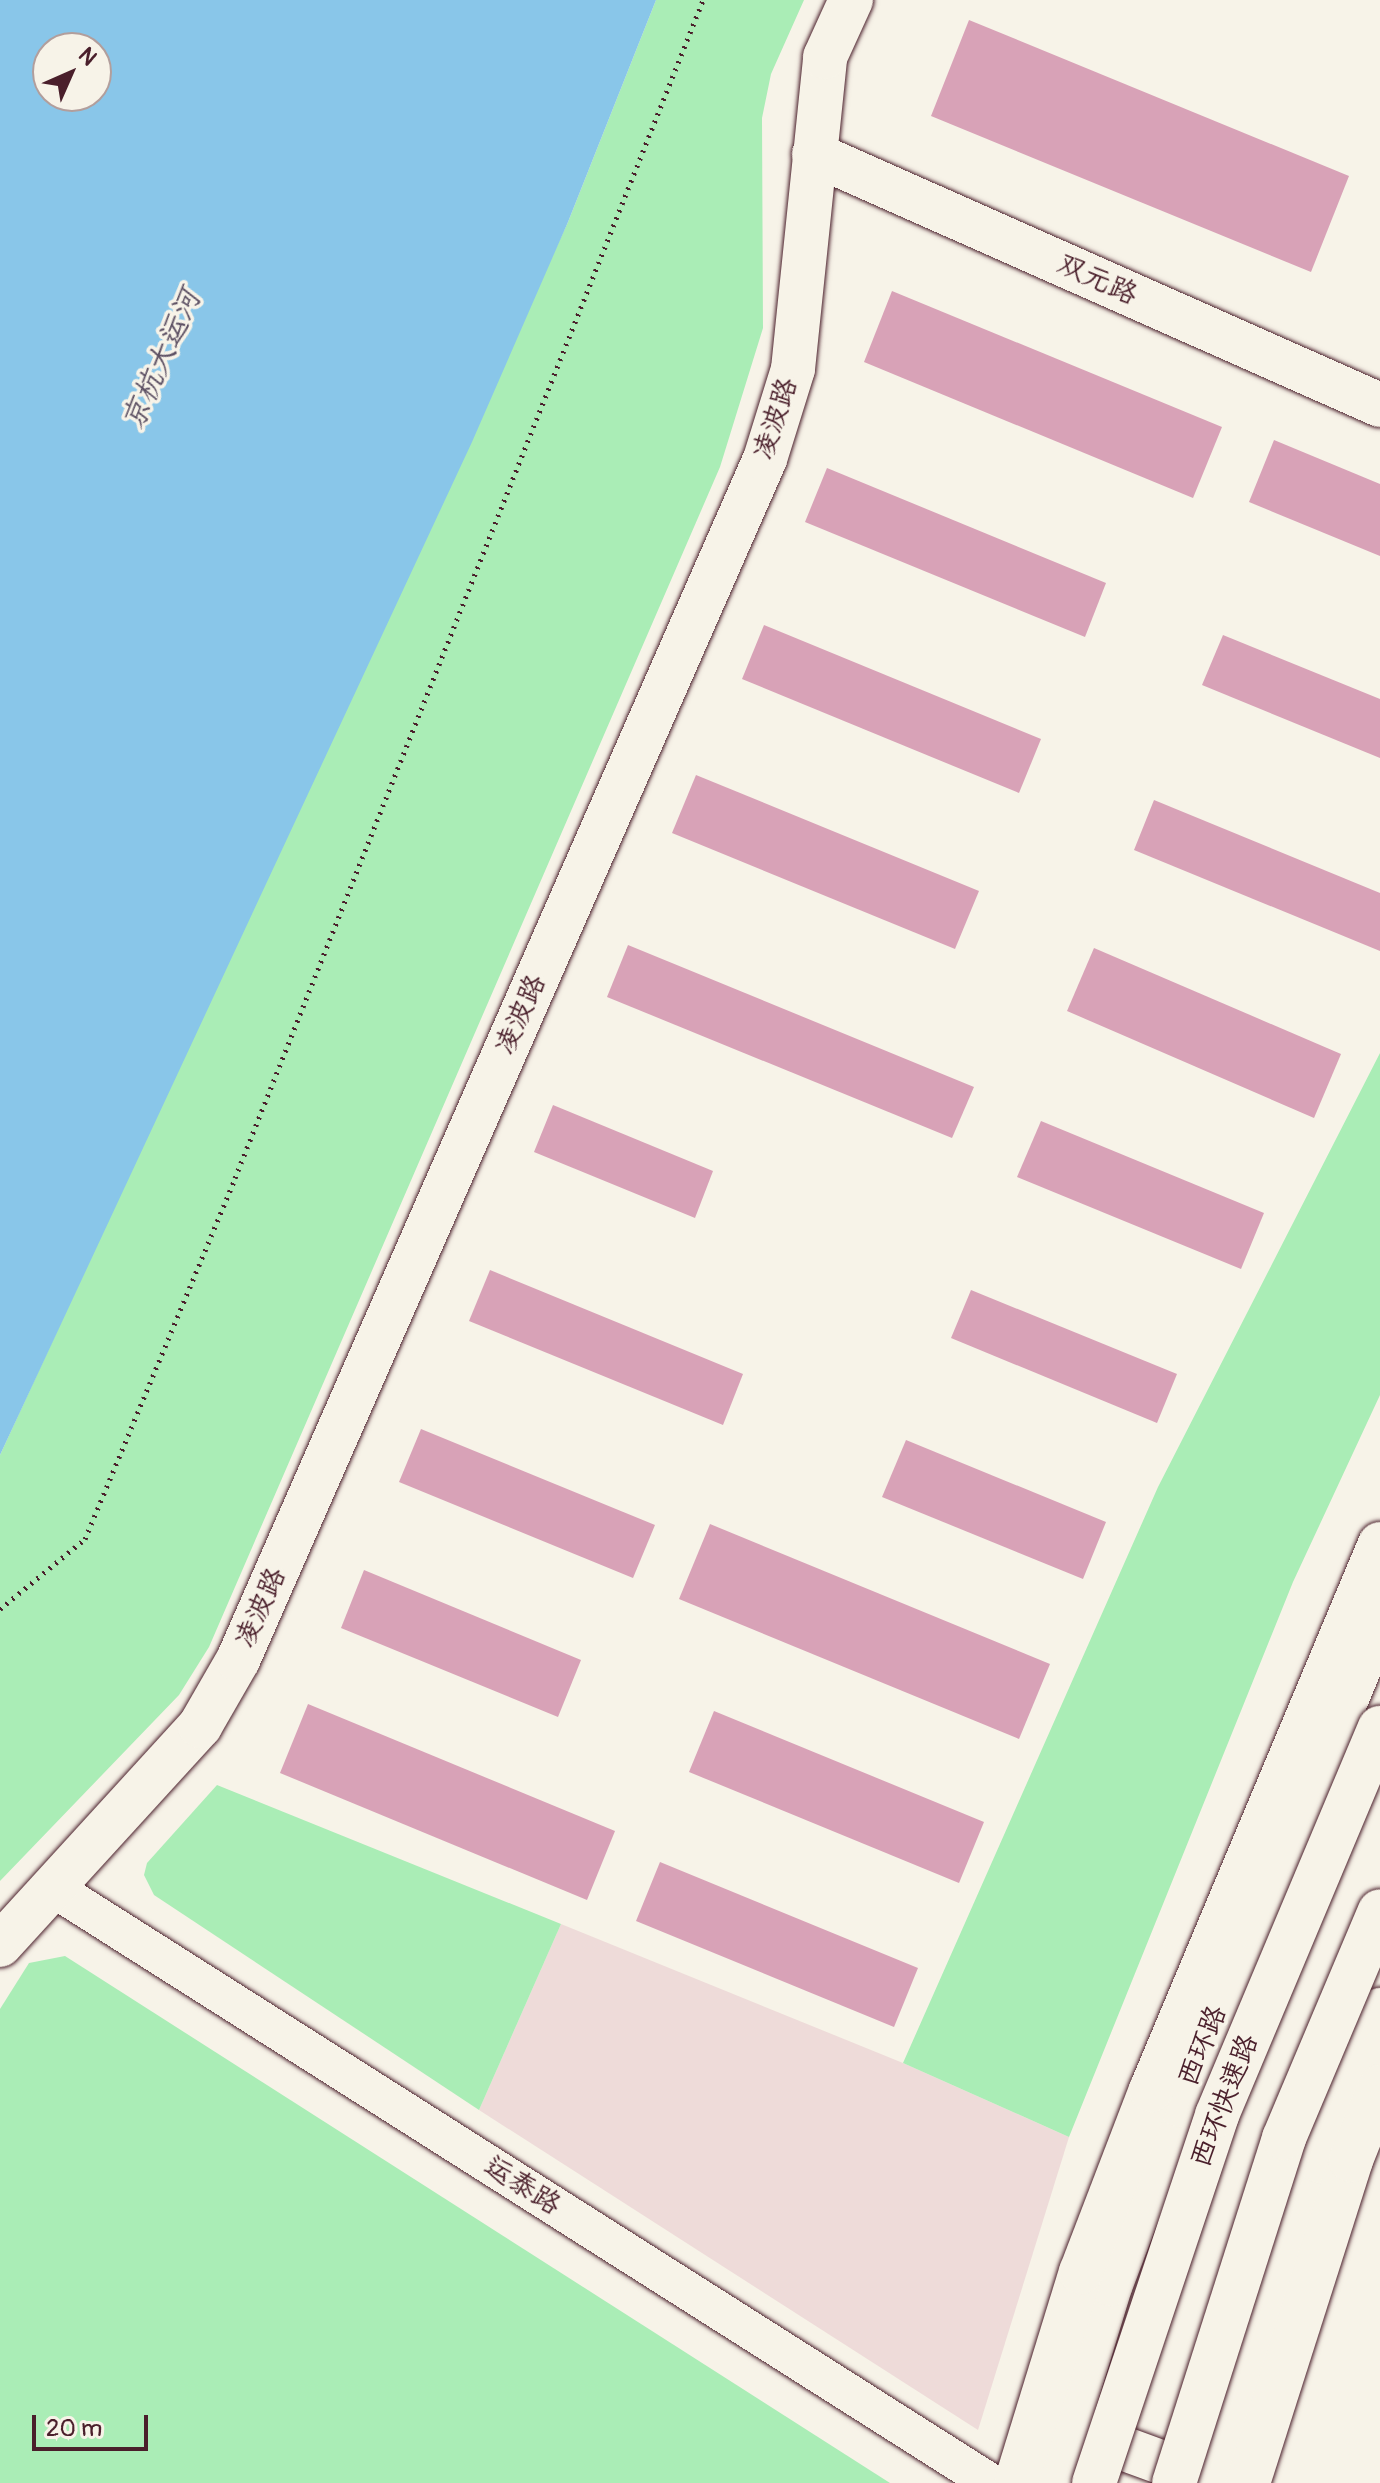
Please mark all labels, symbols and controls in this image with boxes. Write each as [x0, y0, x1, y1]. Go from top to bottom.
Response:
north arrow [32, 32, 112, 112]
text: N [72, 41, 103, 72]
street label: 双元路 [1052, 248, 1142, 312]
water label: 京杭大运河 [115, 284, 209, 436]
street label: 凌波路 [747, 374, 805, 464]
street label: 凌波路 [489, 970, 553, 1060]
street label: 凌波路 [229, 1563, 293, 1653]
street label: 西环路 [1172, 2001, 1234, 2091]
street label: 西环快速路 [1184, 2030, 1266, 2172]
street label: 运泰路 [477, 2149, 567, 2223]
scale bar [36, 2399, 152, 2449]
text: 20 m [46, 2414, 102, 2443]

